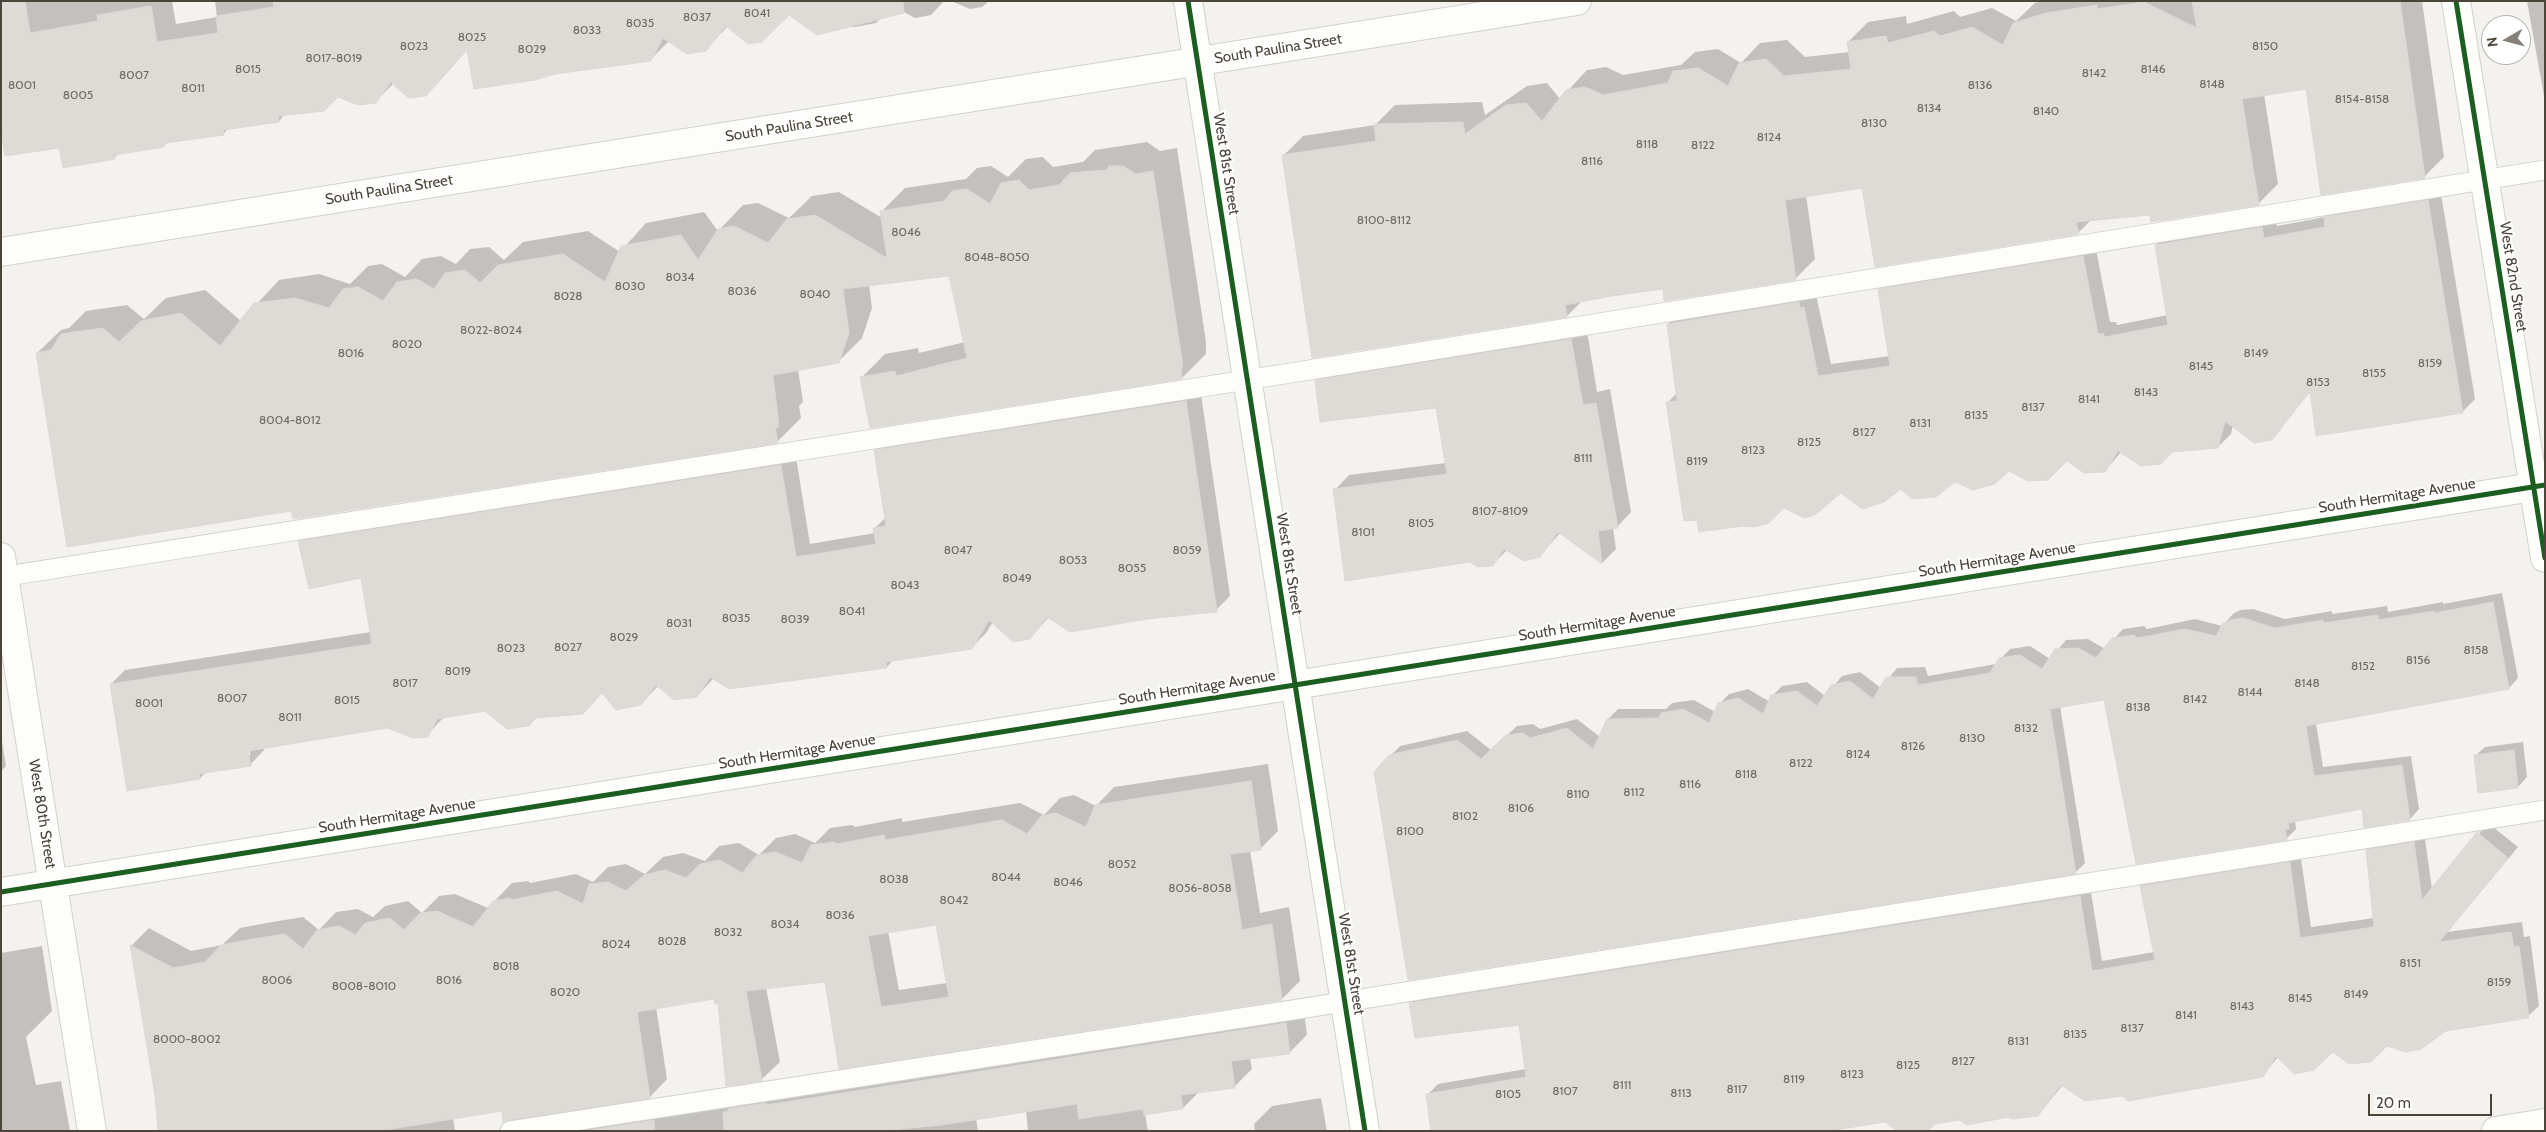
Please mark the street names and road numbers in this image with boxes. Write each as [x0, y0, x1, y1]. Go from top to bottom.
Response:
street label: South Paulina Street [1213, 30, 1343, 68]
street label: South Paulina Street [724, 108, 854, 146]
street label: West 81st Street [1209, 112, 1243, 216]
street label: South Paulina Street [324, 171, 454, 209]
street label: West 82nd Street [2495, 221, 2531, 333]
street label: South Hermitage Avenue [2317, 475, 2477, 517]
street label: West 81st Street [1272, 512, 1306, 616]
street label: South Hermitage Avenue [1917, 539, 2077, 581]
street label: South Hermitage Avenue [1517, 603, 1677, 645]
street label: South Hermitage Avenue [1117, 667, 1277, 709]
street label: South Hermitage Avenue [717, 731, 877, 773]
street label: West 80th Street [24, 758, 60, 870]
street label: South Hermitage Avenue [317, 795, 477, 837]
street label: West 81st Street [1334, 912, 1368, 1016]

